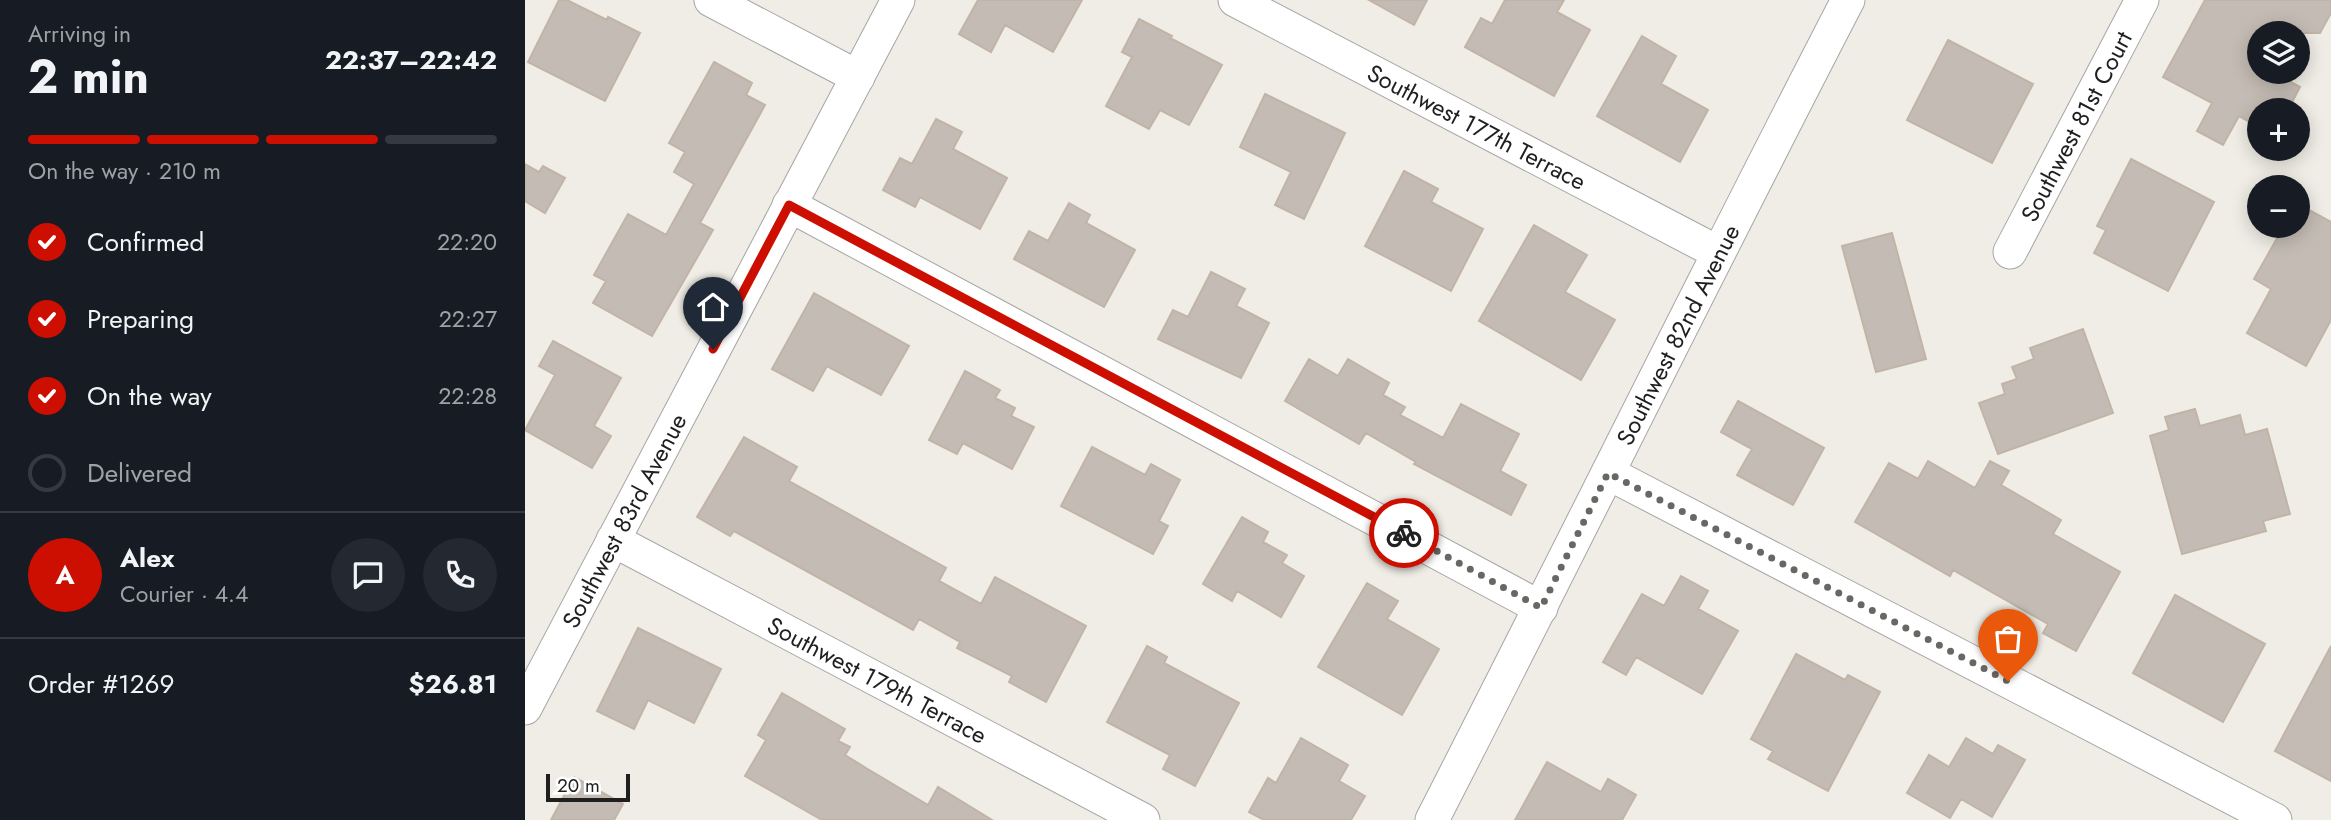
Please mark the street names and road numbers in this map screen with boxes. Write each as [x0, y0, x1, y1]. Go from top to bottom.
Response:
street label: Southwest 81st Court [2011, 24, 2140, 228]
street label: Southwest 177th Terrace [1361, 55, 1593, 198]
street label: Southwest 82nd Avenue [1607, 218, 1748, 451]
street label: Southwest 83rd Avenue [553, 407, 695, 634]
street label: Southwest 179th Terrace [761, 607, 993, 752]

